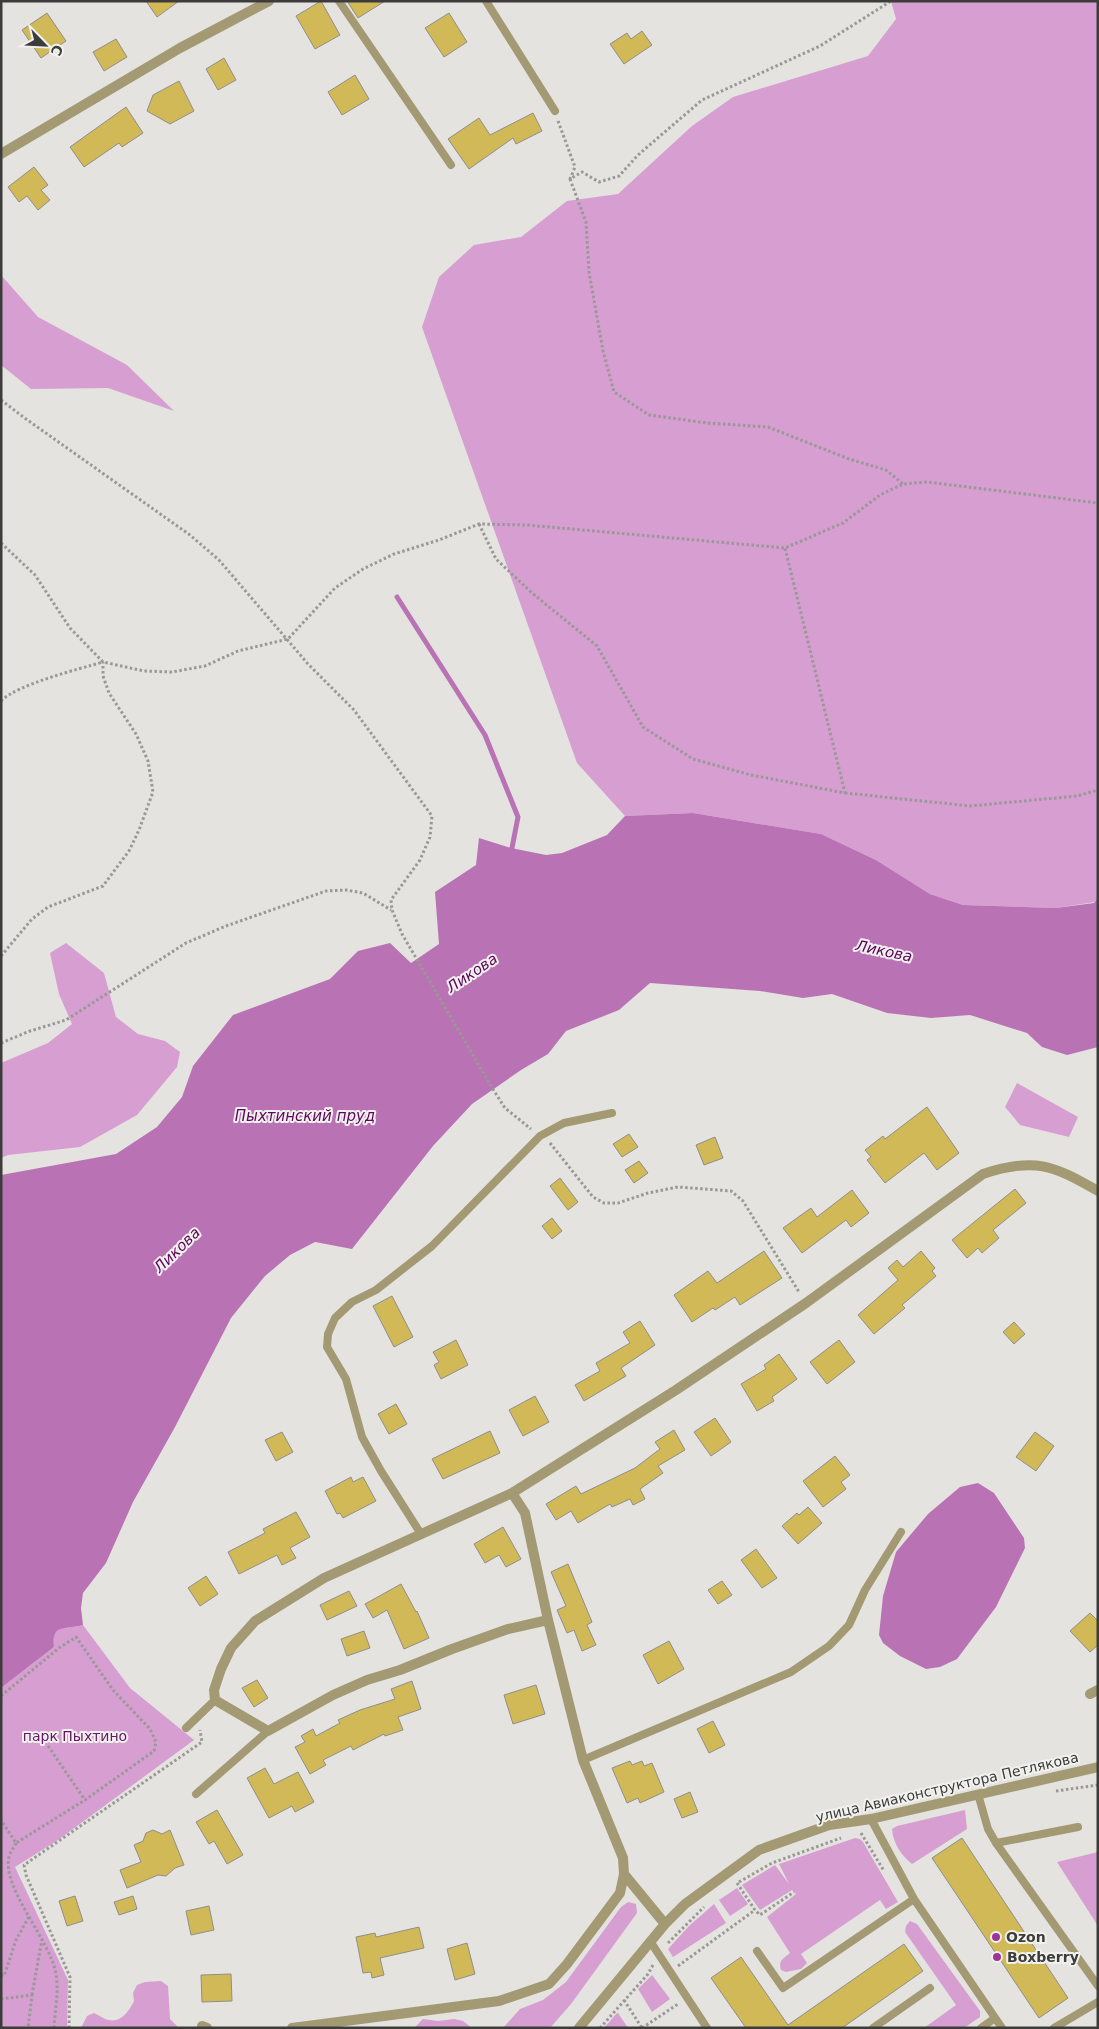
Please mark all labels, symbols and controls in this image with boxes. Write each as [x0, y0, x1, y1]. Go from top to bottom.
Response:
north arrow [20, 20, 70, 70]
text: С [47, 42, 66, 58]
water label: Ликова [853, 936, 914, 966]
water label: Ликова [442, 950, 501, 997]
water label: Пыхтинский пруд [235, 1107, 375, 1125]
water label: Ликова [149, 1224, 204, 1277]
park label: парк Пыхтино [23, 1728, 127, 1744]
street label: улица Авиаконструктора Петлякова [814, 1749, 1080, 1825]
place label: Ozon [1006, 1929, 1046, 1945]
marker: Ozon [990, 1931, 1002, 1943]
place label: Boxberry [1007, 1949, 1079, 1965]
marker: Boxberry [991, 1951, 1003, 1963]

